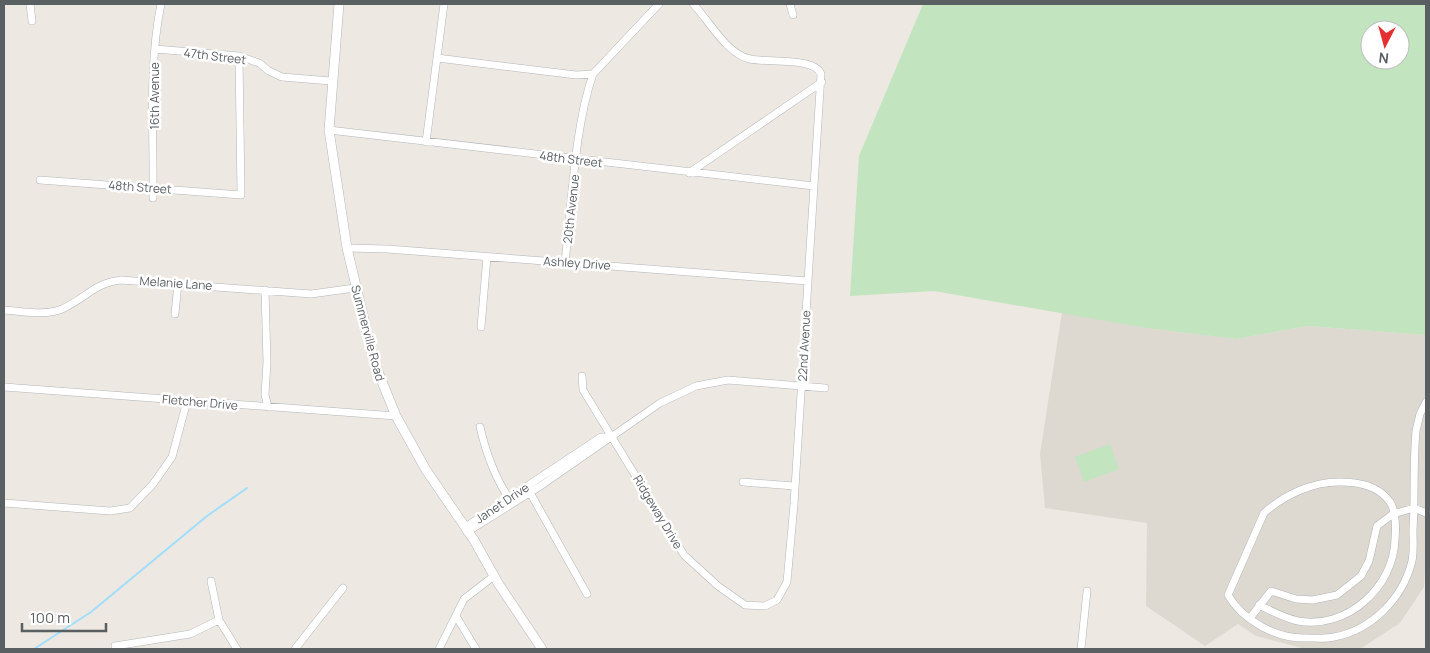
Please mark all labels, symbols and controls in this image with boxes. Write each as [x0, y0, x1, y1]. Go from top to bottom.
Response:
north arrow [1360, 20, 1410, 70]
street label: 47th Street [183, 44, 247, 68]
text: N [1378, 48, 1390, 68]
street label: 16th Avenue [146, 62, 163, 130]
street label: 48th Street [538, 147, 604, 171]
street label: 20th Avenue [559, 174, 583, 244]
street label: 48th Street [108, 176, 173, 198]
street label: Ashley Drive [543, 252, 611, 274]
street label: Melanie Lane [139, 272, 213, 294]
street label: Summerville Road [347, 283, 389, 383]
street label: 22nd Avenue [794, 310, 814, 382]
street label: Fletcher Drive [161, 390, 239, 414]
street label: Ridgeway Drive [629, 472, 687, 552]
street label: Janet Drive [472, 479, 532, 527]
scale bar [22, 600, 106, 632]
text: 100 m [30, 607, 70, 628]

